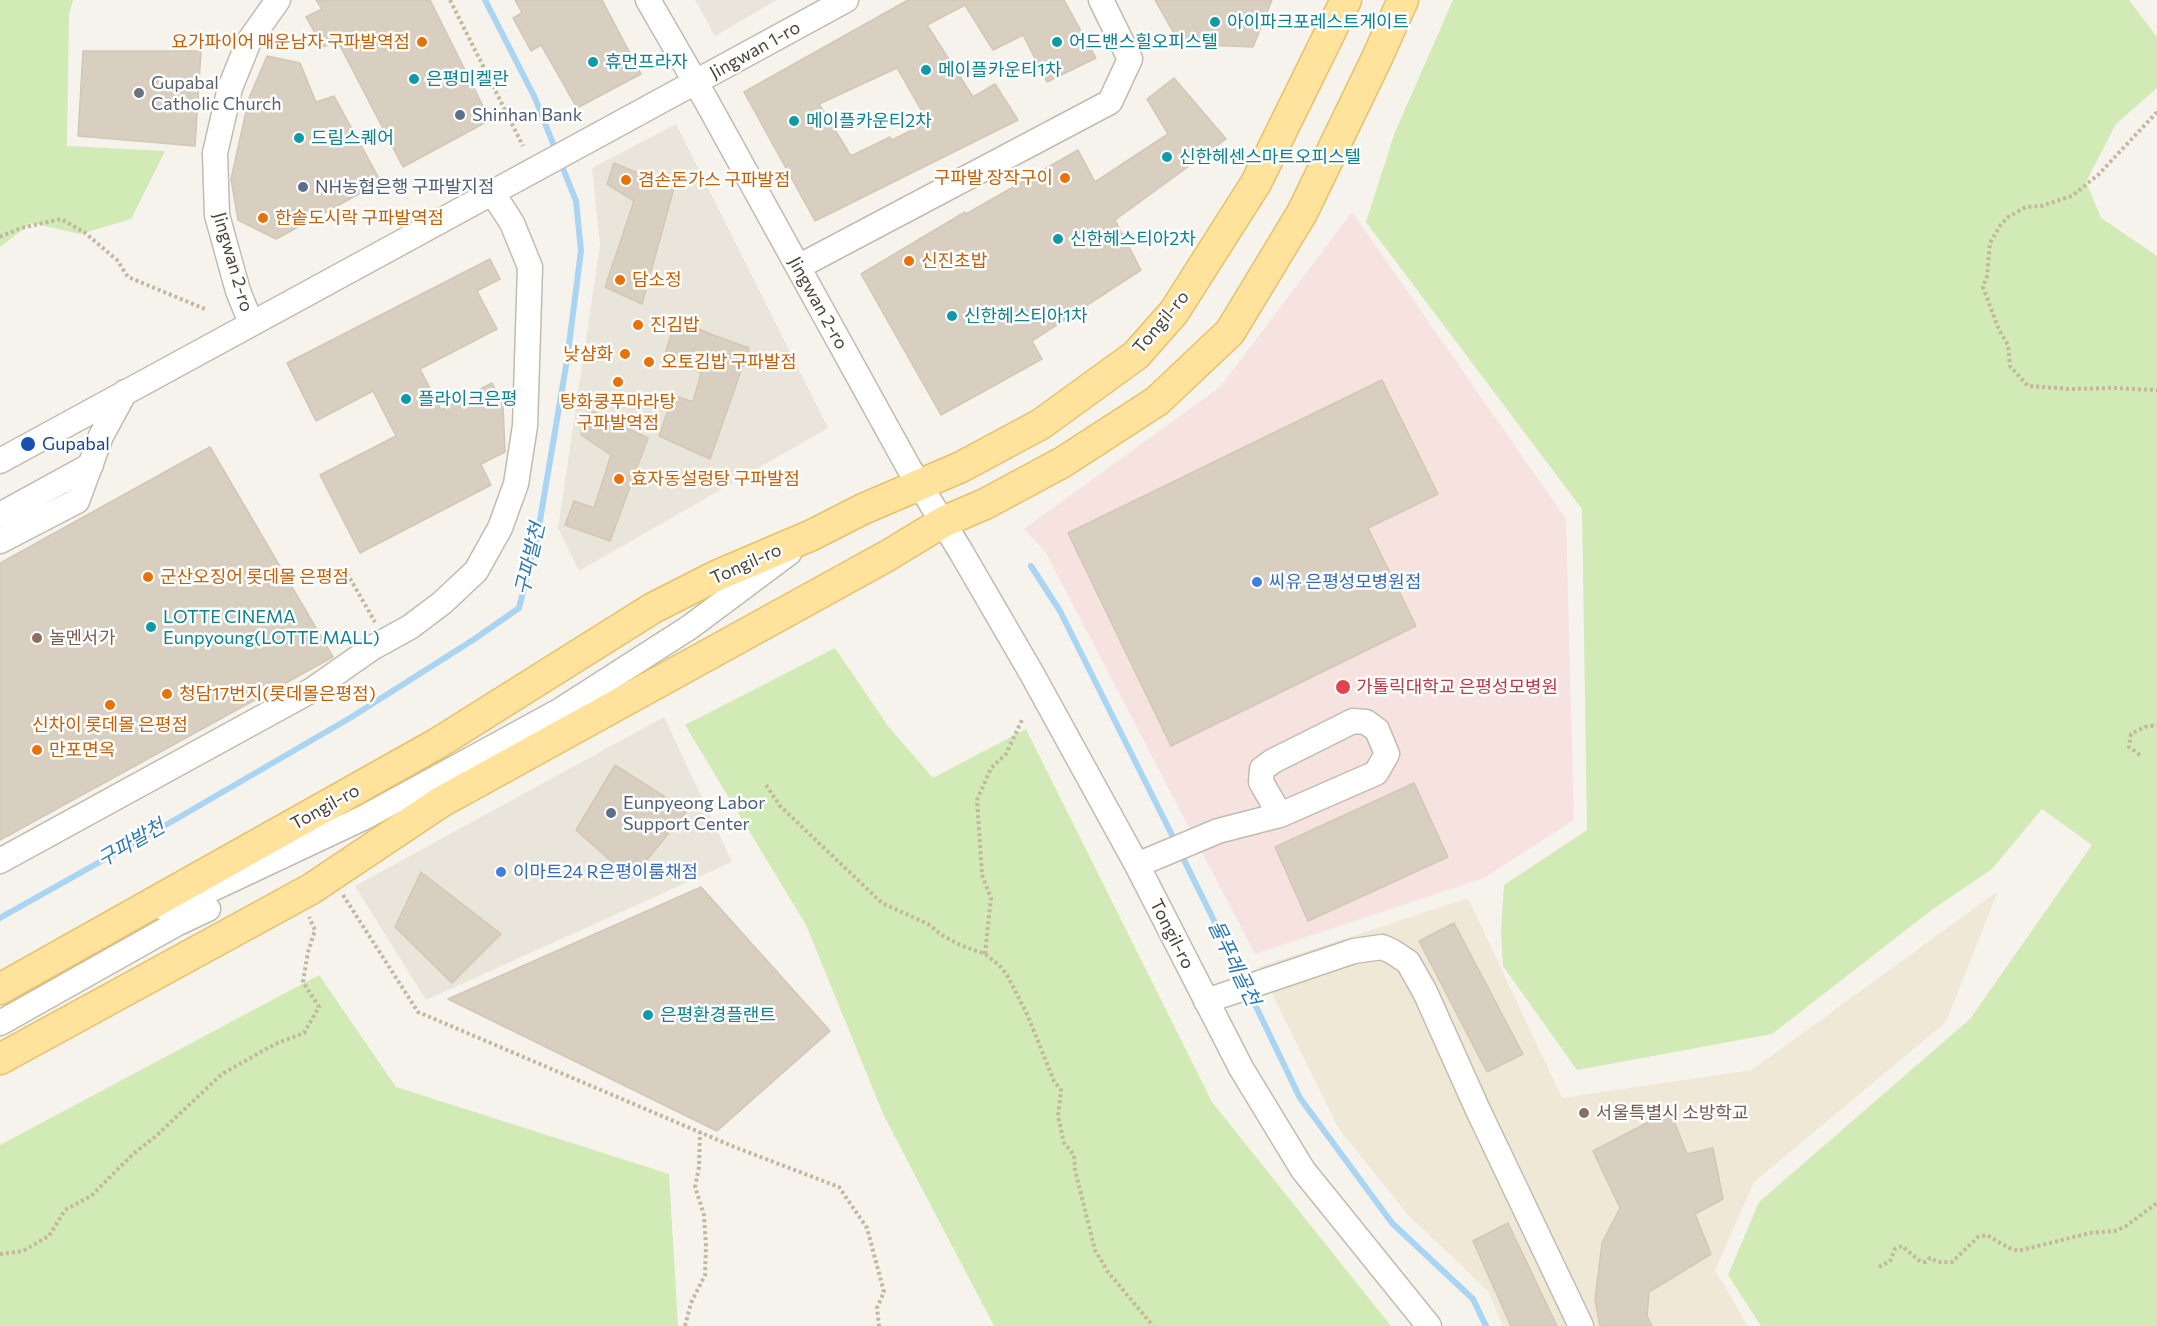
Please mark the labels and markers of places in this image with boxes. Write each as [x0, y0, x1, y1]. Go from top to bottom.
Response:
place label: 아이파크포레스트게이트 [1227, 11, 1409, 33]
marker: 아이파크포레스트게이트 [1208, 15, 1222, 29]
place label: 요가파이어 매운남자 구파발역점 [171, 31, 410, 53]
place label: 어드밴스힐오피스텔 [1069, 31, 1218, 53]
marker: 요가파이어 매운남자 구파발역점 [415, 35, 429, 49]
marker: 어드밴스힐오피스텔 [1050, 35, 1064, 49]
place label: 휴먼프라자 [605, 51, 688, 73]
marker: 휴먼프라자 [586, 55, 600, 69]
place label: 메이플카운티1차 [938, 59, 1062, 81]
marker: 메이플카운티1차 [919, 63, 933, 77]
place label: 은평미켈란 [426, 68, 509, 90]
place label: Gupabal Catholic Church [151, 72, 282, 115]
marker: 은평미켈란 [407, 72, 421, 86]
marker: Gupabal Catholic Church [132, 86, 146, 100]
place label: Shinhan Bank [472, 104, 582, 126]
marker: Shinhan Bank [453, 108, 467, 122]
place label: 메이플카운티2차 [806, 110, 932, 132]
marker: 메이플카운티2차 [787, 114, 801, 128]
place label: 드림스퀘어 [311, 127, 394, 149]
marker: 드림스퀘어 [292, 131, 306, 145]
place label: 신한헤센스마트오피스텔 [1179, 146, 1361, 168]
marker: 신한헤센스마트오피스텔 [1160, 150, 1174, 164]
place label: 구파발 장작구이 [934, 167, 1053, 189]
place label: 겸손돈가스 구파발점 [638, 169, 790, 191]
marker: 구파발 장작구이 [1058, 171, 1072, 185]
marker: 겸손돈가스 구파발점 [619, 173, 633, 187]
place label: NH농협은행 구파발지점 [315, 176, 495, 198]
marker: NH농협은행 구파발지점 [296, 180, 310, 194]
place label: 한솥도시락 구파발역점 [275, 207, 444, 229]
marker: 한솥도시락 구파발역점 [256, 211, 270, 225]
place label: 신한헤스티아2차 [1070, 228, 1196, 250]
marker: 신한헤스티아2차 [1051, 232, 1065, 246]
place label: 신진초밥 [921, 250, 987, 272]
marker: 신진초밥 [902, 254, 916, 268]
place label: 담소정 [632, 269, 682, 291]
marker: 담소정 [613, 273, 627, 287]
place label: 신한헤스티아1차 [964, 305, 1088, 327]
marker: 신한헤스티아1차 [945, 309, 959, 323]
place label: 진김밥 [650, 314, 700, 336]
marker: 진김밥 [631, 318, 645, 332]
place label: 낮샴화 [563, 343, 613, 365]
marker: 낮샴화 [618, 347, 632, 361]
place label: 오토김밥 구파발점 [661, 351, 797, 373]
marker: 오토김밥 구파발점 [642, 355, 656, 369]
marker: 탕화쿵푸마라탕 구파발역점 [611, 375, 625, 389]
place label: 플라이크은평 [418, 388, 517, 410]
place label: 탕화쿵푸마라탕 구파발역점 [560, 391, 676, 434]
marker: 플라이크은평 [399, 392, 413, 406]
place label: Gupabal [42, 433, 110, 455]
marker: Gupabal [19, 435, 37, 453]
place label: 효자동설렁탕 구파발점 [631, 468, 800, 490]
marker: 효자동설렁탕 구파발점 [612, 472, 626, 486]
place label: 군산오징어 롯데몰 은평점 [160, 566, 349, 588]
marker: 군산오징어 롯데몰 은평점 [141, 570, 155, 584]
place label: 씨유 은평성모병원점 [1269, 571, 1421, 593]
marker: 씨유 은평성모병원점 [1250, 575, 1264, 589]
place label: LOTTE CINEMA Eunpyoung(LOTTE MALL) [163, 606, 380, 648]
marker: LOTTE CINEMA Eunpyoung(LOTTE MALL) [144, 620, 158, 634]
place label: 놀멘서가 [49, 627, 115, 649]
marker: 놀멘서가 [30, 631, 44, 645]
place label: 가톨릭대학교 은평성모병원 [1356, 676, 1558, 698]
marker: 가톨릭대학교 은평성모병원 [1334, 678, 1352, 696]
place label: 청담17번지(롯데몰은평점) [179, 683, 376, 705]
marker: 청담17번지(롯데몰은평점) [160, 687, 174, 701]
marker: 신차이 롯데몰 은평점 [103, 698, 117, 712]
place label: 신차이 롯데몰 은평점 [32, 714, 188, 736]
place label: 만포면옥 [49, 739, 115, 761]
marker: 만포면옥 [30, 743, 44, 757]
place label: Eunpyeong Labor Support Center [623, 792, 766, 834]
marker: Eunpyeong Labor Support Center [604, 806, 618, 820]
place label: 이마트24 R은평이룸채점 [513, 861, 698, 883]
marker: 이마트24 R은평이룸채점 [494, 865, 508, 879]
place label: 은평환경플랜트 [660, 1004, 776, 1026]
marker: 은평환경플랜트 [641, 1008, 655, 1022]
place label: 서울특별시 소방학교 [1596, 1102, 1748, 1124]
marker: 서울특별시 소방학교 [1577, 1106, 1591, 1120]

